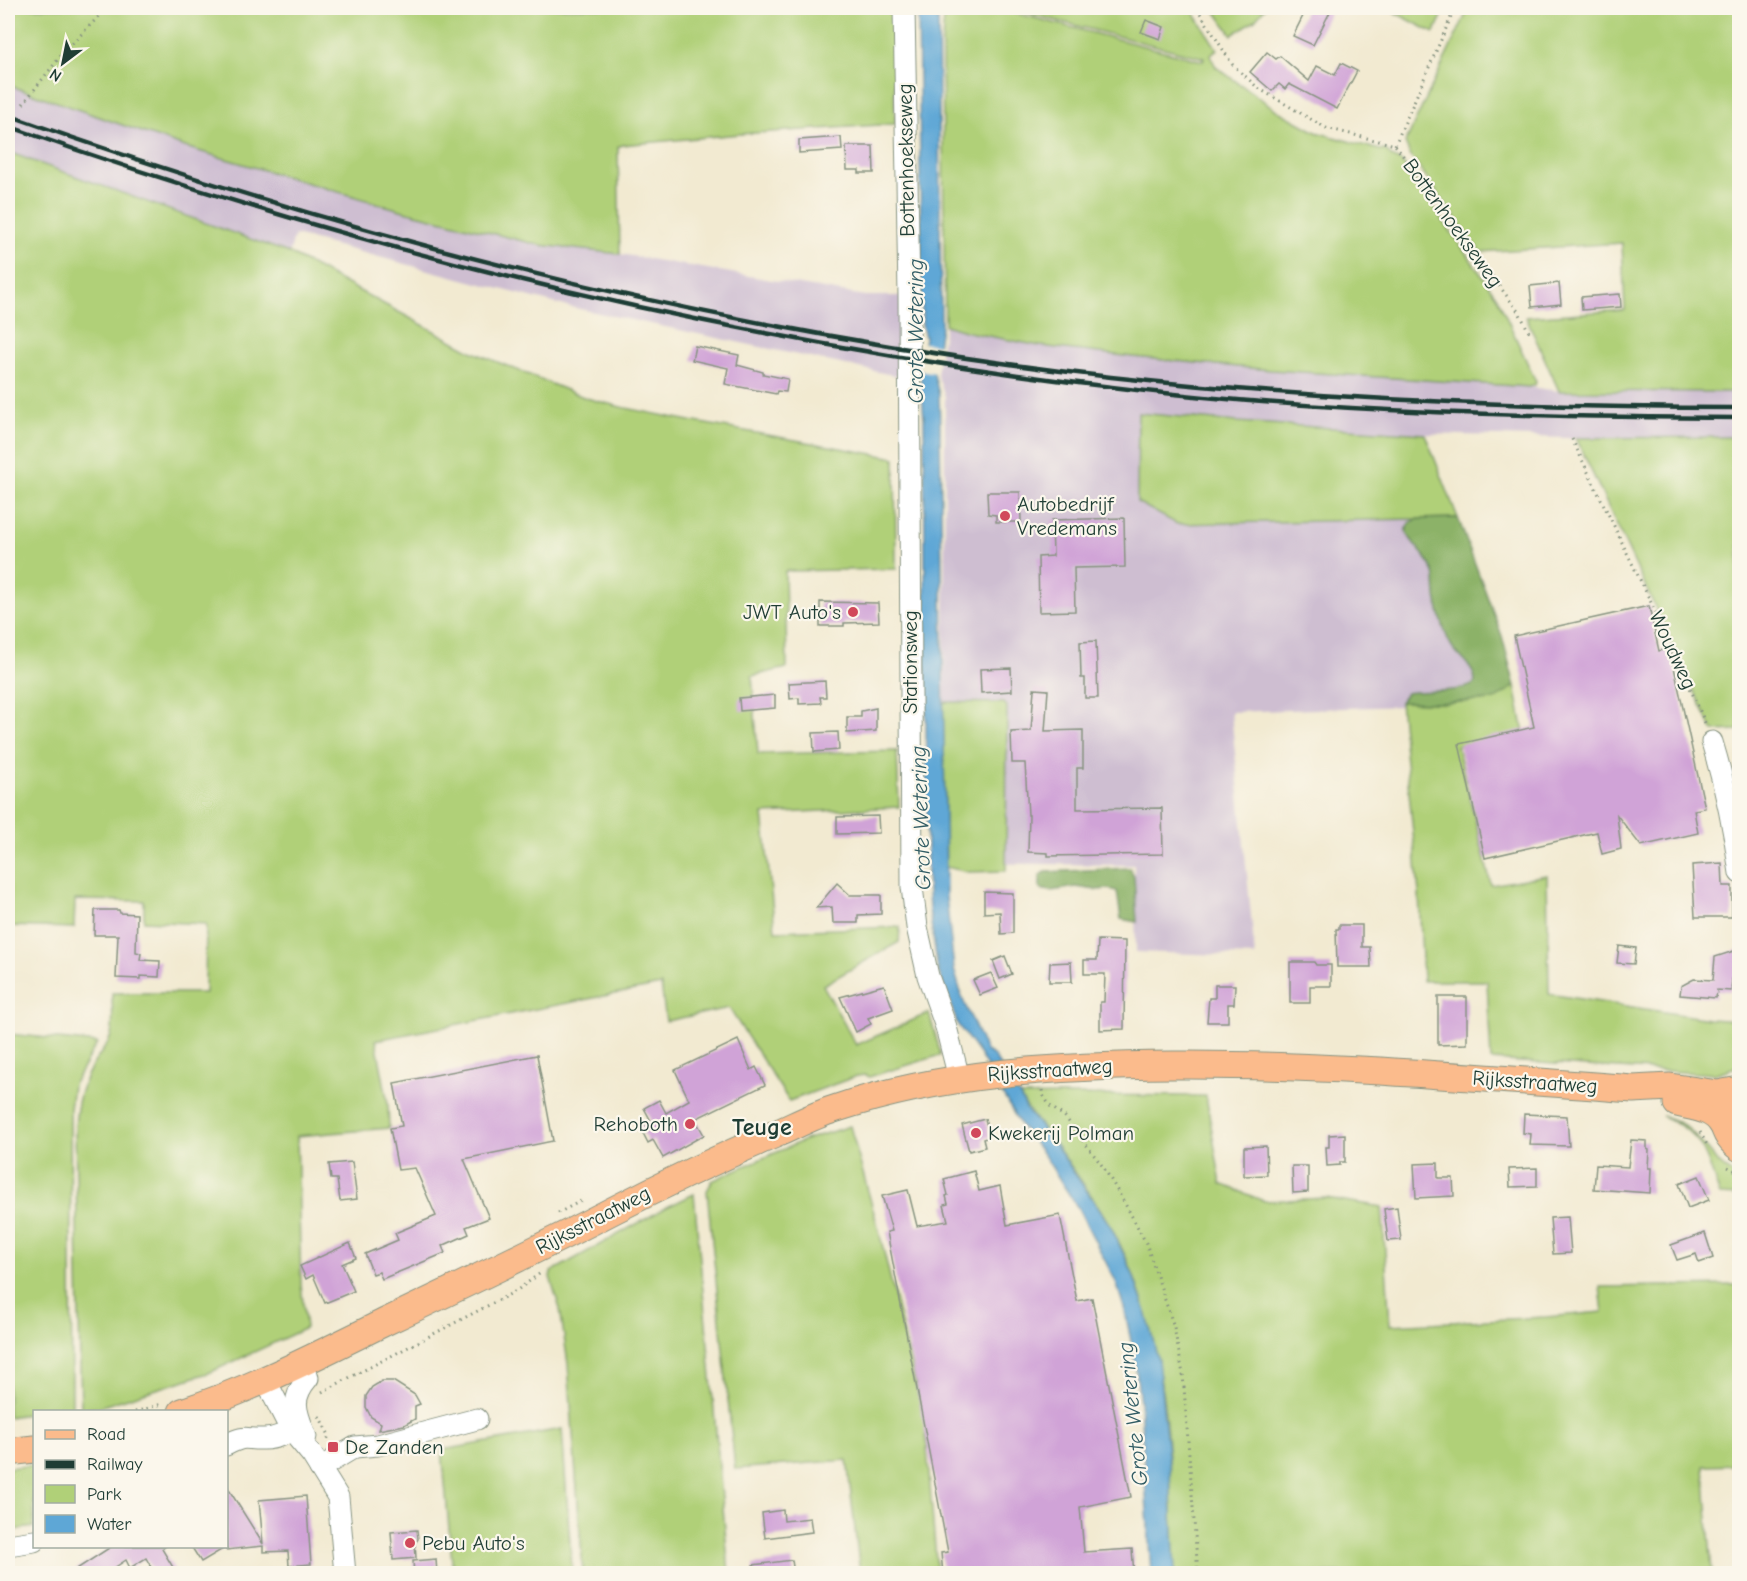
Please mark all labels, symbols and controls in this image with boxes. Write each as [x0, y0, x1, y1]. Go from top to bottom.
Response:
north arrow [33, 33, 93, 93]
text: N [46, 64, 65, 85]
street label: Bottenhoekseweg [893, 83, 919, 237]
street label: Bottenhoekseweg [1398, 154, 1508, 292]
water label: Grote Wetering [903, 259, 929, 403]
place label: Autobedrijf Vredemans [1017, 492, 1117, 540]
marker: Autobedrijf Vredemans [998, 509, 1012, 523]
place label: JWT Auto's [743, 600, 841, 624]
marker: JWT Auto's [846, 605, 860, 619]
street label: Woudweg [1644, 607, 1702, 693]
street label: Stationsweg [898, 610, 922, 714]
water label: Grote Wetering [905, 745, 937, 891]
street label: Rijksstraatweg [987, 1054, 1113, 1086]
street label: Rijksstraatweg [1472, 1066, 1598, 1098]
place label: Rehoboth [593, 1112, 678, 1136]
district label: Teuge [732, 1113, 792, 1141]
marker: Rehoboth [683, 1117, 697, 1131]
place label: Kwekerij Polman [988, 1121, 1134, 1145]
marker: Kwekerij Polman [969, 1126, 983, 1140]
street label: Rijksstraatweg [532, 1181, 654, 1259]
water label: Grote Wetering [1113, 1341, 1153, 1487]
legend [33, 1410, 228, 1548]
text: Road [87, 1424, 126, 1445]
place label: De Zanden [345, 1435, 444, 1459]
marker: De Zanden [326, 1440, 340, 1454]
text: Railway [87, 1454, 144, 1475]
text: Park [87, 1484, 122, 1505]
text: Water [87, 1514, 132, 1535]
place label: Pebu Auto's [422, 1531, 525, 1555]
marker: Pebu Auto's [403, 1536, 417, 1550]

